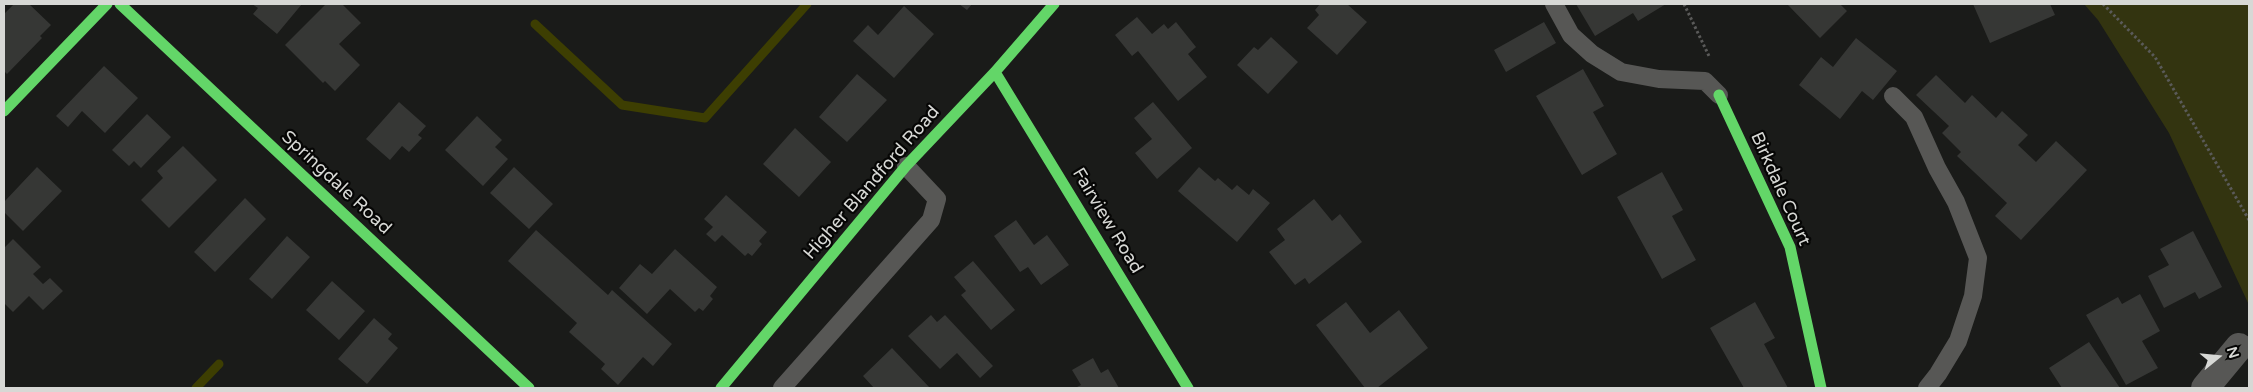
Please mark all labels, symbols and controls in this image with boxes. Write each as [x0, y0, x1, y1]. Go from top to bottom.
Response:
street label: Higher Blandford Road [799, 102, 945, 264]
street label: Springdale Road [277, 127, 395, 239]
street label: Birkdale Court [1745, 129, 1815, 249]
street label: Fairview Road [1067, 164, 1147, 278]
north arrow [2193, 332, 2243, 382]
text: N [2223, 345, 2243, 360]

